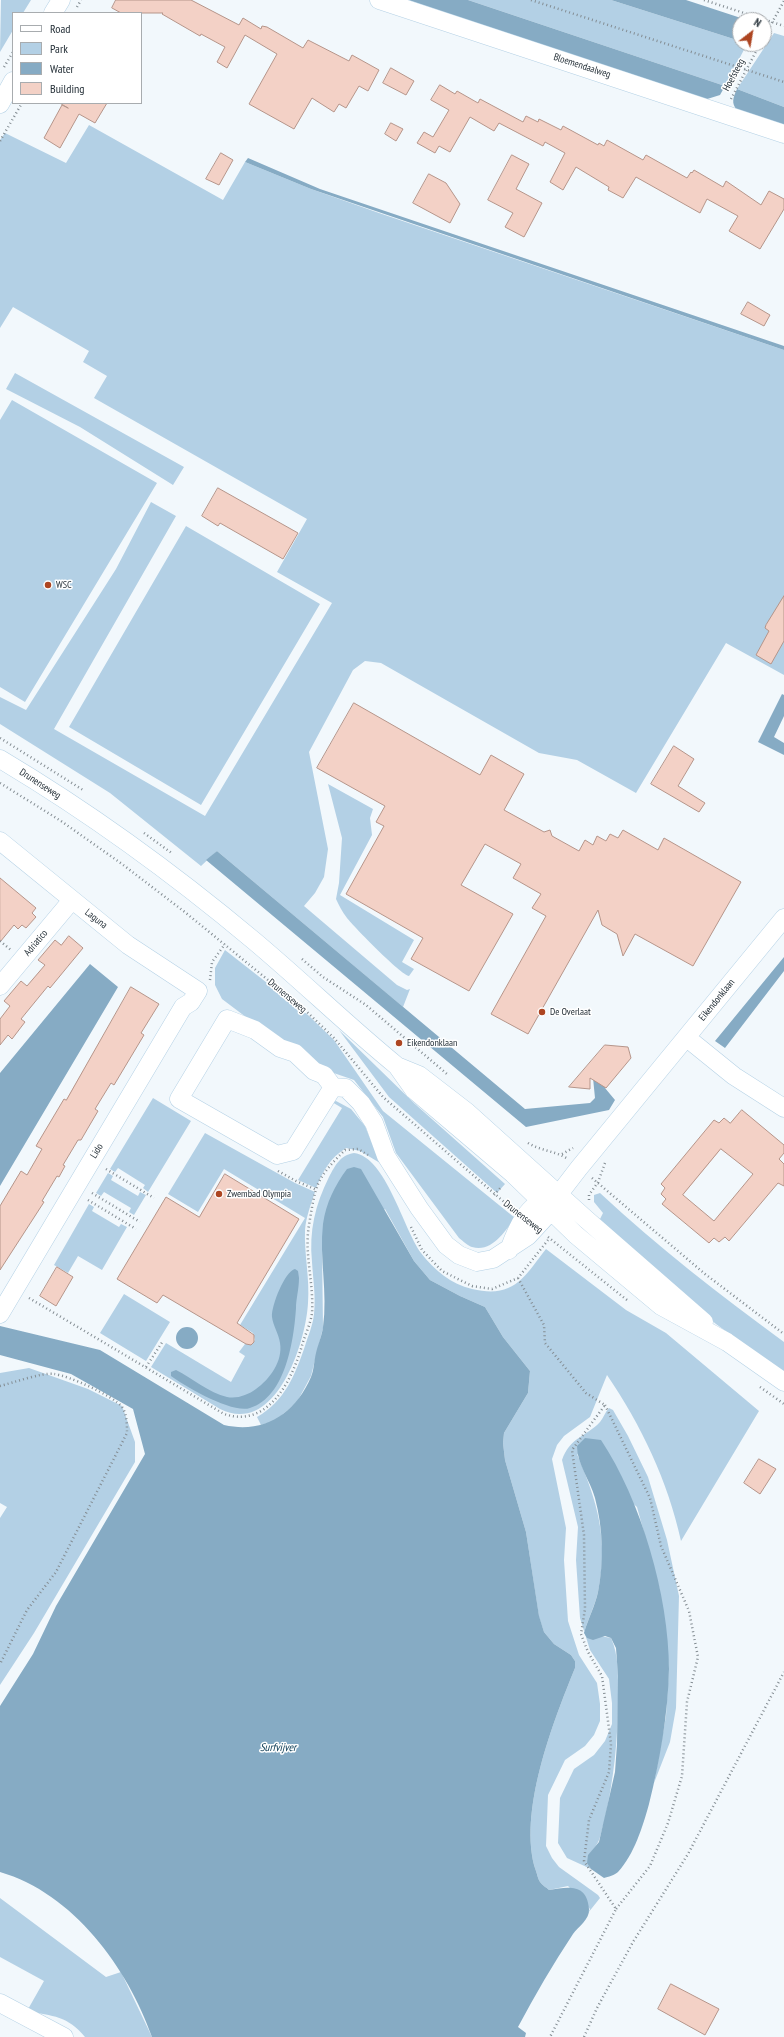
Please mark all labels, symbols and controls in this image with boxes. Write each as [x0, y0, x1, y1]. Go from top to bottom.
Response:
legend [12, 12, 142, 104]
north arrow [732, 12, 772, 52]
text: N [752, 15, 764, 30]
text: Road [50, 21, 70, 36]
text: Park [50, 41, 68, 56]
street label: Bloemendaalweg [552, 51, 612, 81]
street label: Hoefsteeg [721, 57, 747, 93]
text: Water [50, 61, 74, 76]
text: Building [50, 81, 85, 96]
place label: WSC [56, 579, 72, 591]
marker: WSC [43, 580, 53, 590]
street label: Drunenseweg [17, 766, 63, 802]
street label: Laguna [82, 907, 110, 931]
street label: Adriatico [22, 927, 50, 959]
street label: Drunenseweg [265, 976, 309, 1016]
street label: Eikendonklaan [696, 977, 738, 1023]
place label: De Overlaat [550, 1006, 591, 1018]
marker: De Overlaat [537, 1007, 547, 1017]
place label: Eikendonklaan [407, 1037, 457, 1049]
marker: Eikendonklaan [394, 1038, 404, 1048]
street label: Lido [88, 1141, 106, 1161]
place label: Zwembad Olympia [227, 1188, 291, 1200]
marker: Zwembad Olympia [214, 1189, 224, 1199]
street label: Drunenseweg [501, 1198, 545, 1236]
water label: Surfvijver [260, 1741, 296, 1755]

